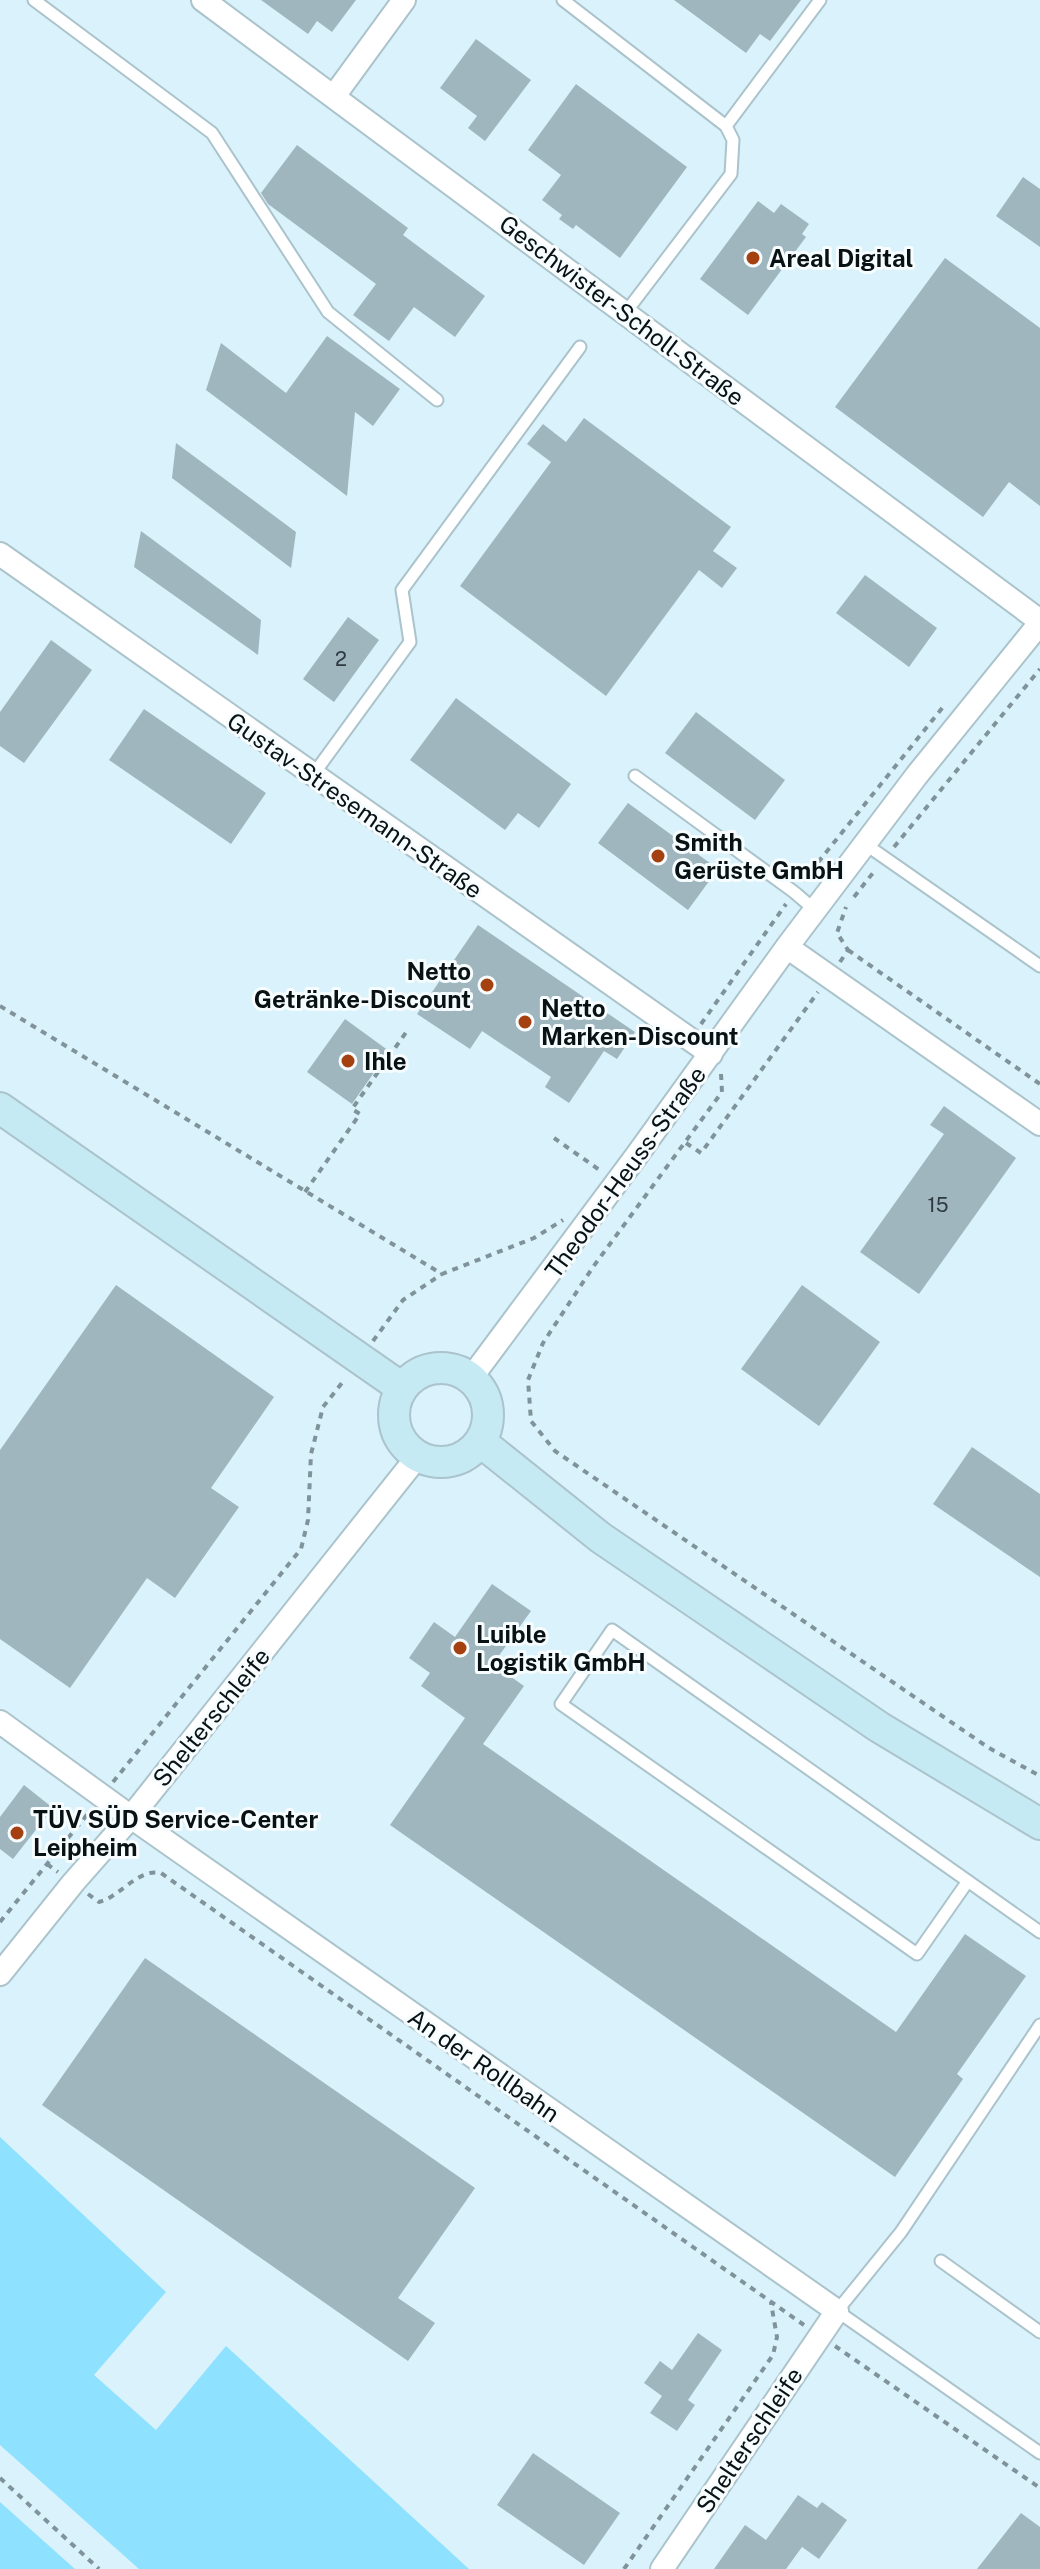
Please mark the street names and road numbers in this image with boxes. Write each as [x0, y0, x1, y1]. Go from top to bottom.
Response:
street label: Geschwister-Scholl-Straße [494, 209, 750, 411]
street label: Gustav-Stresemann-Straße [222, 706, 488, 904]
street label: Theodor-Heuss-Straße [539, 1061, 711, 1283]
street label: Shelterschleife [147, 1642, 275, 1792]
street label: An der Rollbahn [403, 2002, 565, 2128]
street label: Shelterschleife [690, 2362, 808, 2518]

